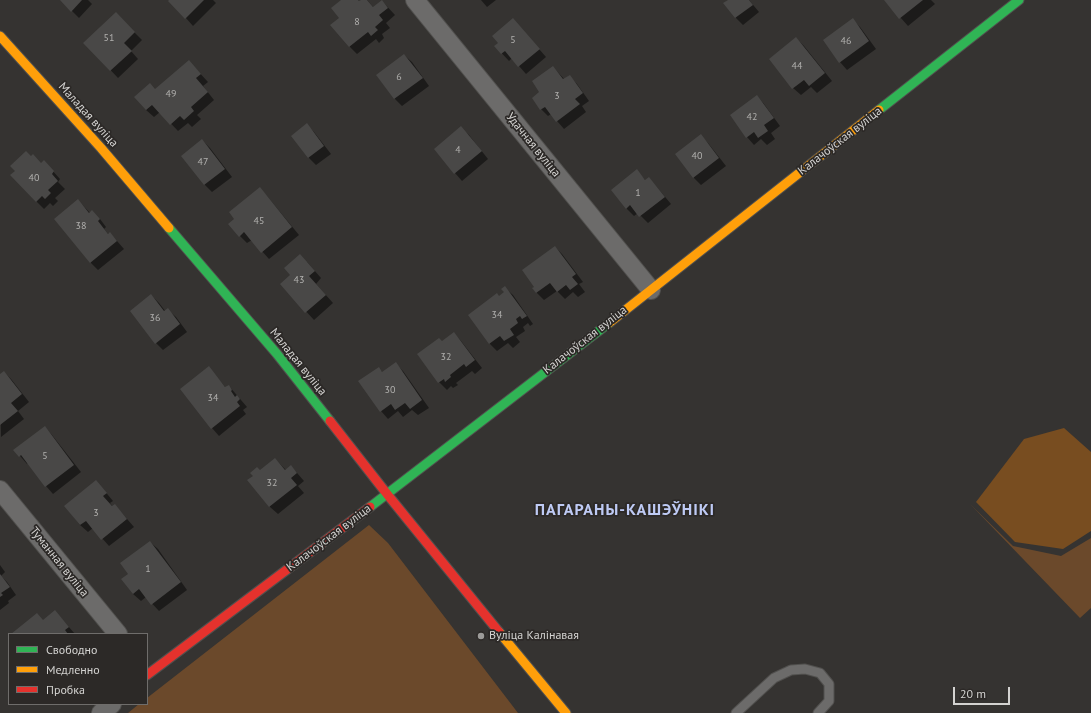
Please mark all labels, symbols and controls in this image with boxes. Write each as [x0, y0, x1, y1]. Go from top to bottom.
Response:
house number: 8 [354, 16, 360, 28]
house number: 51 [104, 32, 114, 44]
house number: 5 [510, 34, 516, 46]
house number: 46 [841, 35, 851, 47]
house number: 44 [792, 60, 802, 72]
house number: 6 [396, 71, 402, 83]
street label: Маладая вуліца [55, 80, 121, 150]
house number: 49 [166, 88, 176, 100]
house number: 3 [554, 90, 560, 102]
street label: Калачоўская вуліца [795, 104, 885, 178]
street label: Удачная вуліца [503, 110, 563, 180]
house number: 42 [747, 111, 757, 123]
house number: 4 [455, 144, 461, 156]
house number: 40 [692, 150, 702, 162]
house number: 47 [198, 156, 208, 168]
house number: 40 [29, 172, 39, 184]
house number: 1 [635, 187, 641, 199]
house number: 45 [254, 215, 264, 227]
house number: 38 [76, 220, 86, 232]
house number: 43 [294, 274, 304, 286]
street label: Калачоўская вуліца [540, 303, 630, 377]
house number: 34 [492, 309, 502, 321]
house number: 36 [150, 312, 160, 324]
street label: Маладая вуліца [267, 326, 329, 398]
house number: 32 [441, 351, 451, 363]
house number: 30 [385, 384, 395, 396]
house number: 34 [208, 392, 218, 404]
house number: 5 [42, 450, 48, 462]
house number: 32 [267, 477, 277, 489]
district label: ПАГАРАНЫ-КАШЭЎНІКІ [535, 500, 715, 520]
street label: Калачоўская вуліца [284, 502, 374, 574]
house number: 3 [93, 507, 99, 519]
street label: Туманная вуліца [27, 524, 91, 600]
house number: 1 [145, 563, 151, 575]
place label: Вуліца Калінавая [489, 629, 579, 643]
marker: Вуліца Калінавая [476, 631, 486, 641]
legend [8, 633, 148, 705]
text: Свободно [46, 642, 97, 657]
text: Медленно [46, 662, 100, 677]
scale bar [955, 679, 1012, 705]
text: Пробка [46, 682, 85, 697]
text: 20 m [960, 686, 986, 701]

